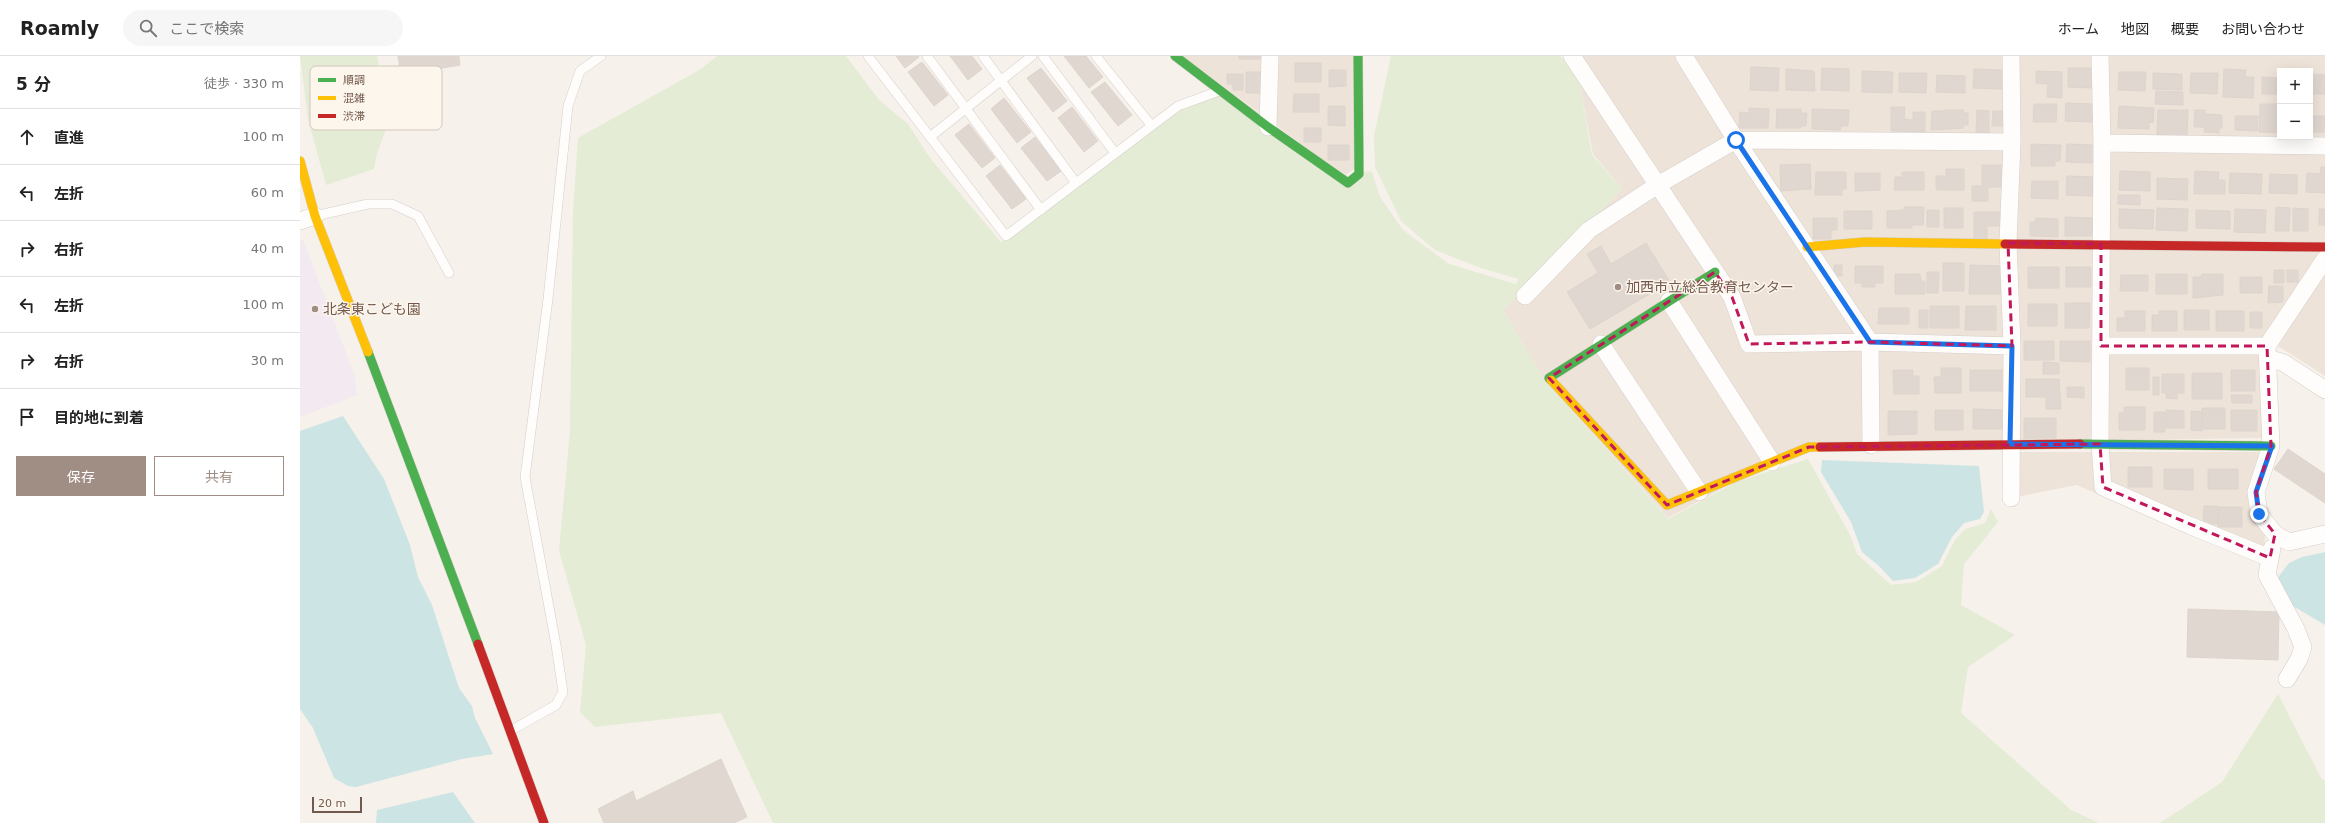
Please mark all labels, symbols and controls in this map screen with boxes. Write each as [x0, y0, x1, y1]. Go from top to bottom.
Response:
search box [123, 10, 403, 46]
text: Roamly [20, 17, 99, 39]
icon: search [137, 17, 159, 39]
text: ここで検索 [169, 20, 244, 38]
text: ホーム [2057, 21, 2099, 37]
text: 地図 [2121, 21, 2149, 37]
text: 概要 [2171, 21, 2199, 37]
text: お問い合わせ [2221, 21, 2305, 37]
legend [310, 66, 442, 130]
map controls [2277, 68, 2313, 140]
button: + [2277, 68, 2313, 104]
text: 5 分 [16, 74, 51, 94]
text: 順調 [343, 74, 365, 87]
text: 徒歩 · 330 m [204, 76, 284, 91]
text: 混雑 [343, 92, 365, 105]
button: − [2277, 104, 2313, 140]
text: 渋滞 [343, 110, 365, 123]
icon: ahead [16, 126, 38, 148]
text: 直進 [54, 129, 84, 147]
text: 100 m [242, 129, 284, 144]
route start [1727, 131, 1745, 149]
icon: left [16, 182, 38, 204]
text: 左折 [54, 185, 84, 203]
text: 60 m [251, 185, 284, 200]
icon: right [16, 238, 38, 260]
text: 右折 [54, 241, 84, 259]
text: 40 m [251, 241, 284, 256]
place label: 加西市立総合教育センター [1626, 279, 1794, 295]
marker: 加西市立総合教育センター [1613, 282, 1623, 292]
icon: left [16, 294, 38, 316]
text: 左折 [54, 297, 84, 315]
text: 100 m [242, 297, 284, 312]
place label: 北条東こども園 [323, 301, 421, 317]
marker: 北条東こども園 [310, 304, 320, 314]
icon: right [16, 350, 38, 372]
text: 右折 [54, 353, 84, 371]
text: 30 m [251, 353, 284, 368]
icon: arrive [16, 406, 38, 428]
text: 目的地に到着 [54, 409, 144, 427]
button: 保存 [16, 456, 146, 496]
button: 共有 [154, 456, 284, 496]
route end [2250, 505, 2268, 523]
scale bar [312, 795, 362, 814]
text: 20 m [318, 797, 346, 810]

